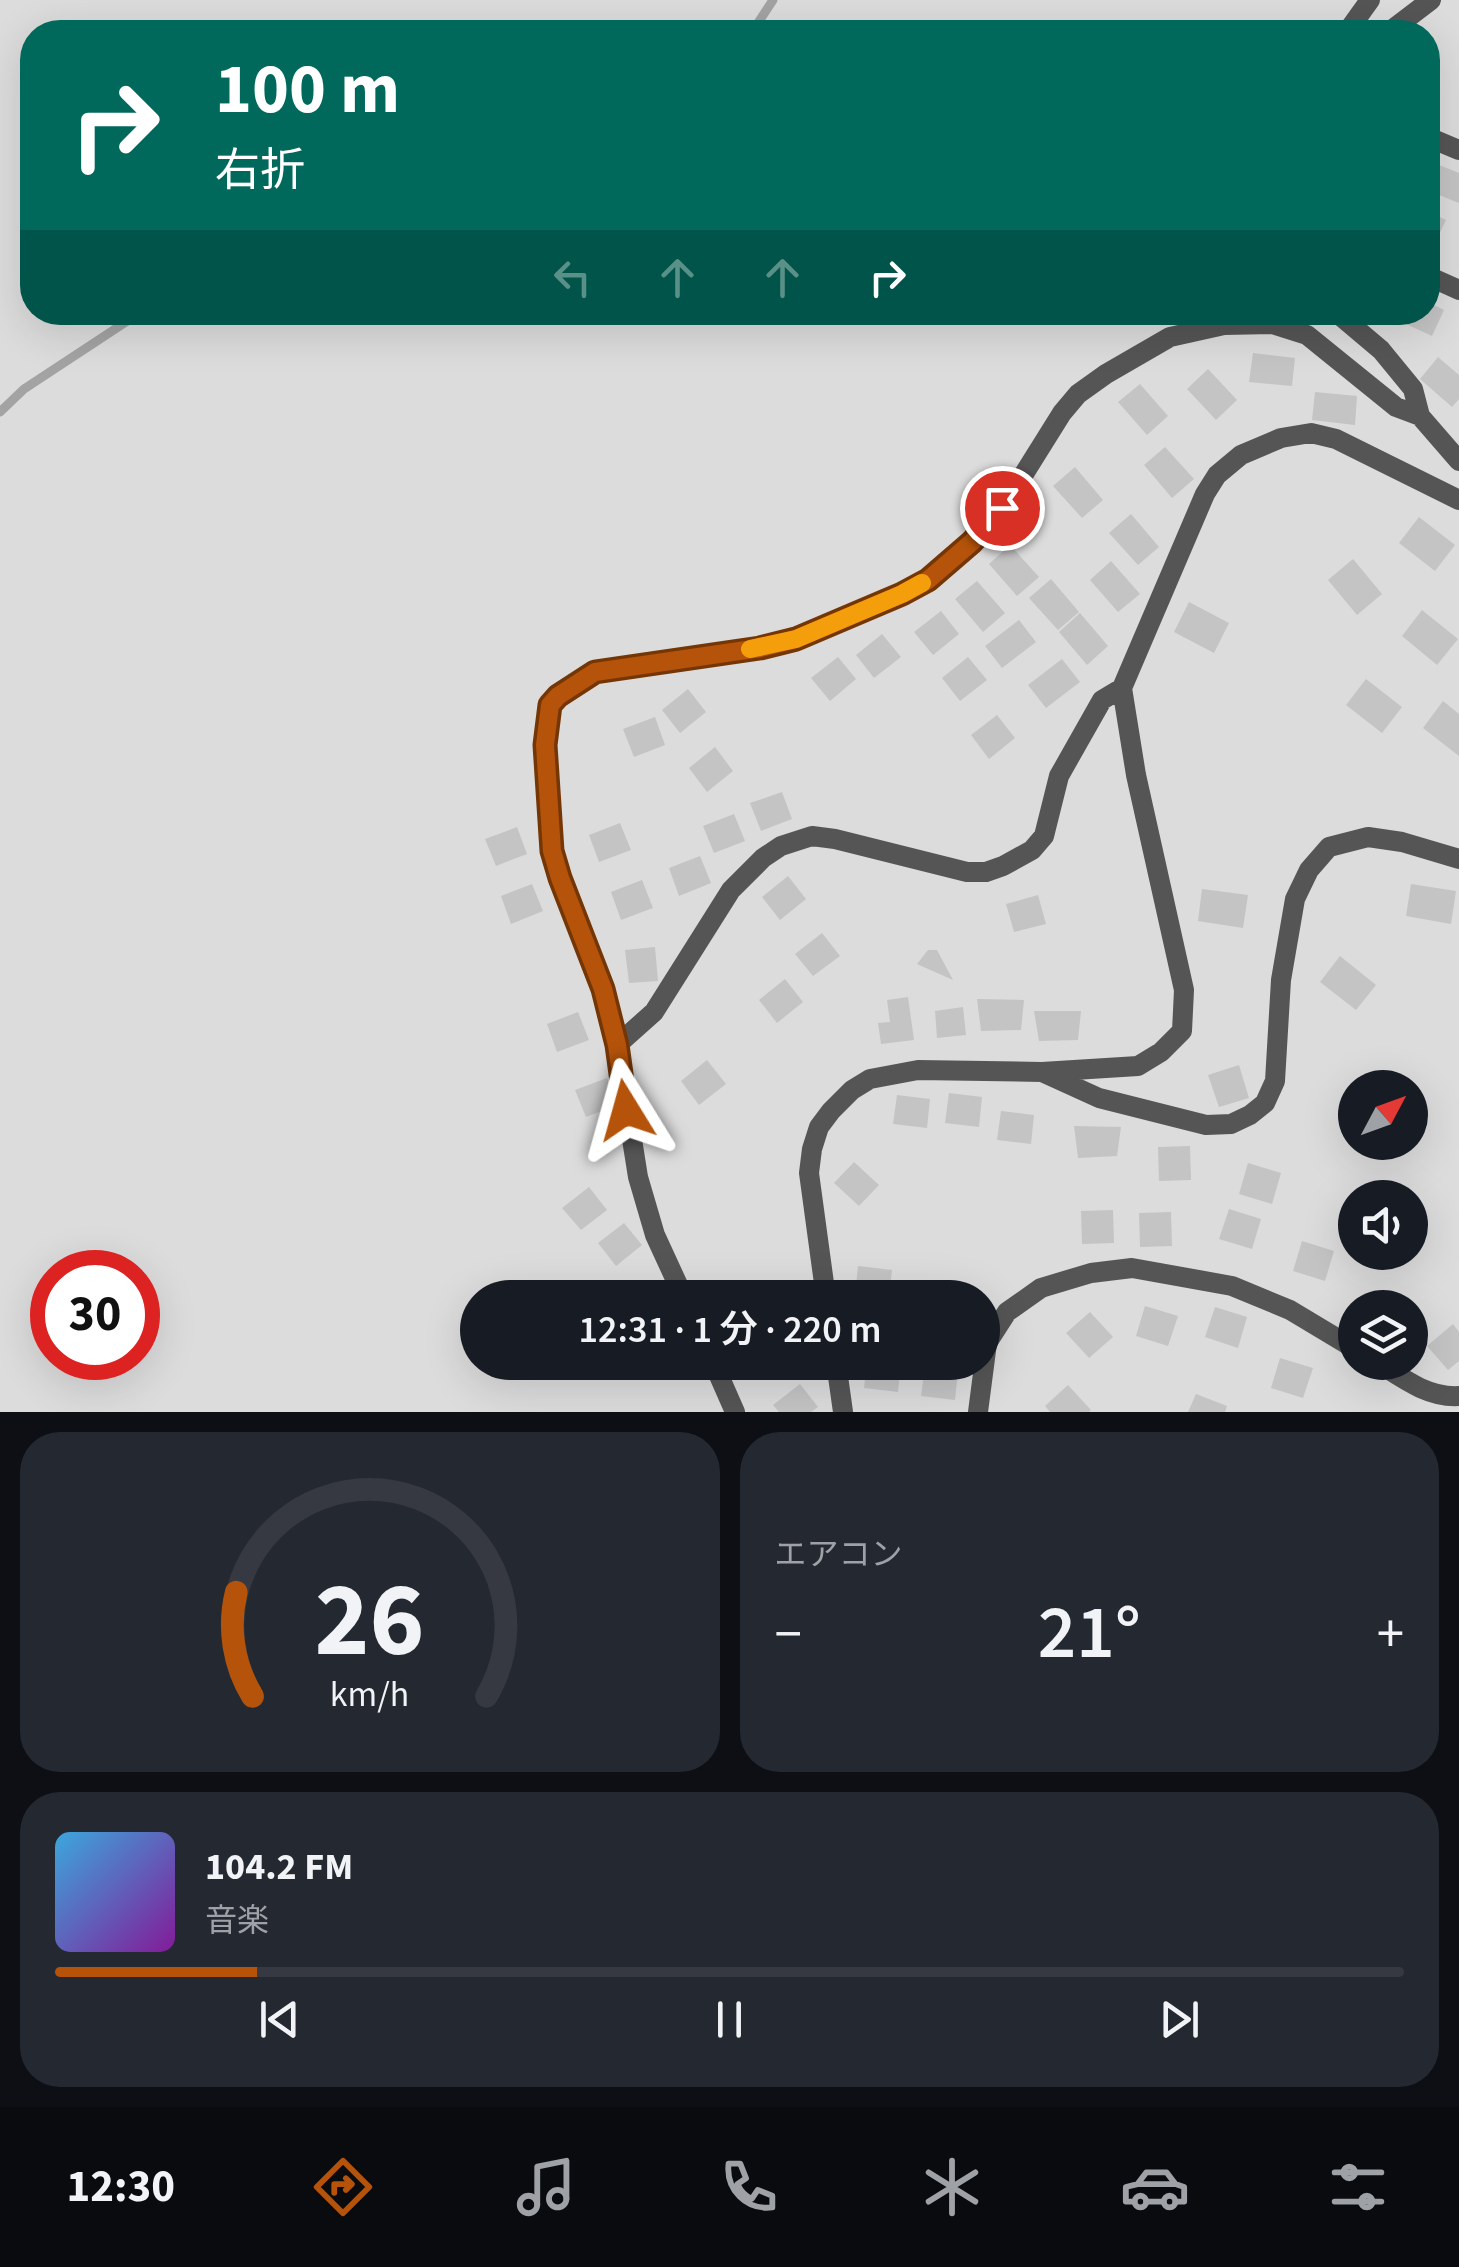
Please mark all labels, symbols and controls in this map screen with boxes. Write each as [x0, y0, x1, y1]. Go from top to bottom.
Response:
text: 100 m [215, 40, 400, 140]
icon: right [50, 60, 180, 190]
text: 右折 [215, 139, 305, 203]
icon: left [545, 250, 600, 305]
icon: ahead [650, 250, 705, 305]
icon: ahead [755, 250, 810, 305]
icon: right [860, 250, 915, 305]
pin [960, 466, 1045, 551]
icon: arrive [975, 481, 1030, 536]
position arrow [574, 1058, 678, 1162]
north arrow [1338, 1070, 1428, 1160]
map controls [1338, 1070, 1428, 1380]
button: sound [1338, 1180, 1428, 1270]
speed limit sign: 30 [30, 1250, 160, 1380]
button: layers [1338, 1290, 1428, 1380]
text: 12:31 · 1 分 · 220 m [579, 1303, 881, 1357]
text: エアコン [775, 1532, 903, 1578]
text: 26 [315, 1548, 425, 1696]
text: 21° [1038, 1580, 1141, 1687]
text: − [775, 1596, 802, 1674]
text: + [1377, 1596, 1404, 1674]
text: km/h [330, 1669, 409, 1720]
text: 104.2 FM [205, 1840, 353, 1894]
text: 音楽 [205, 1898, 269, 1944]
icon: previous [252, 1992, 307, 2047]
icon: pause [702, 1992, 757, 2047]
icon: next [1152, 1992, 1207, 2047]
icon: directions [308, 2152, 378, 2222]
icon: music [511, 2152, 581, 2222]
icon: phone [714, 2152, 784, 2222]
icon: climate [917, 2152, 987, 2222]
icon: car [1120, 2152, 1190, 2222]
icon: filters [1323, 2152, 1393, 2222]
text: 12:30 [66, 2155, 175, 2219]

